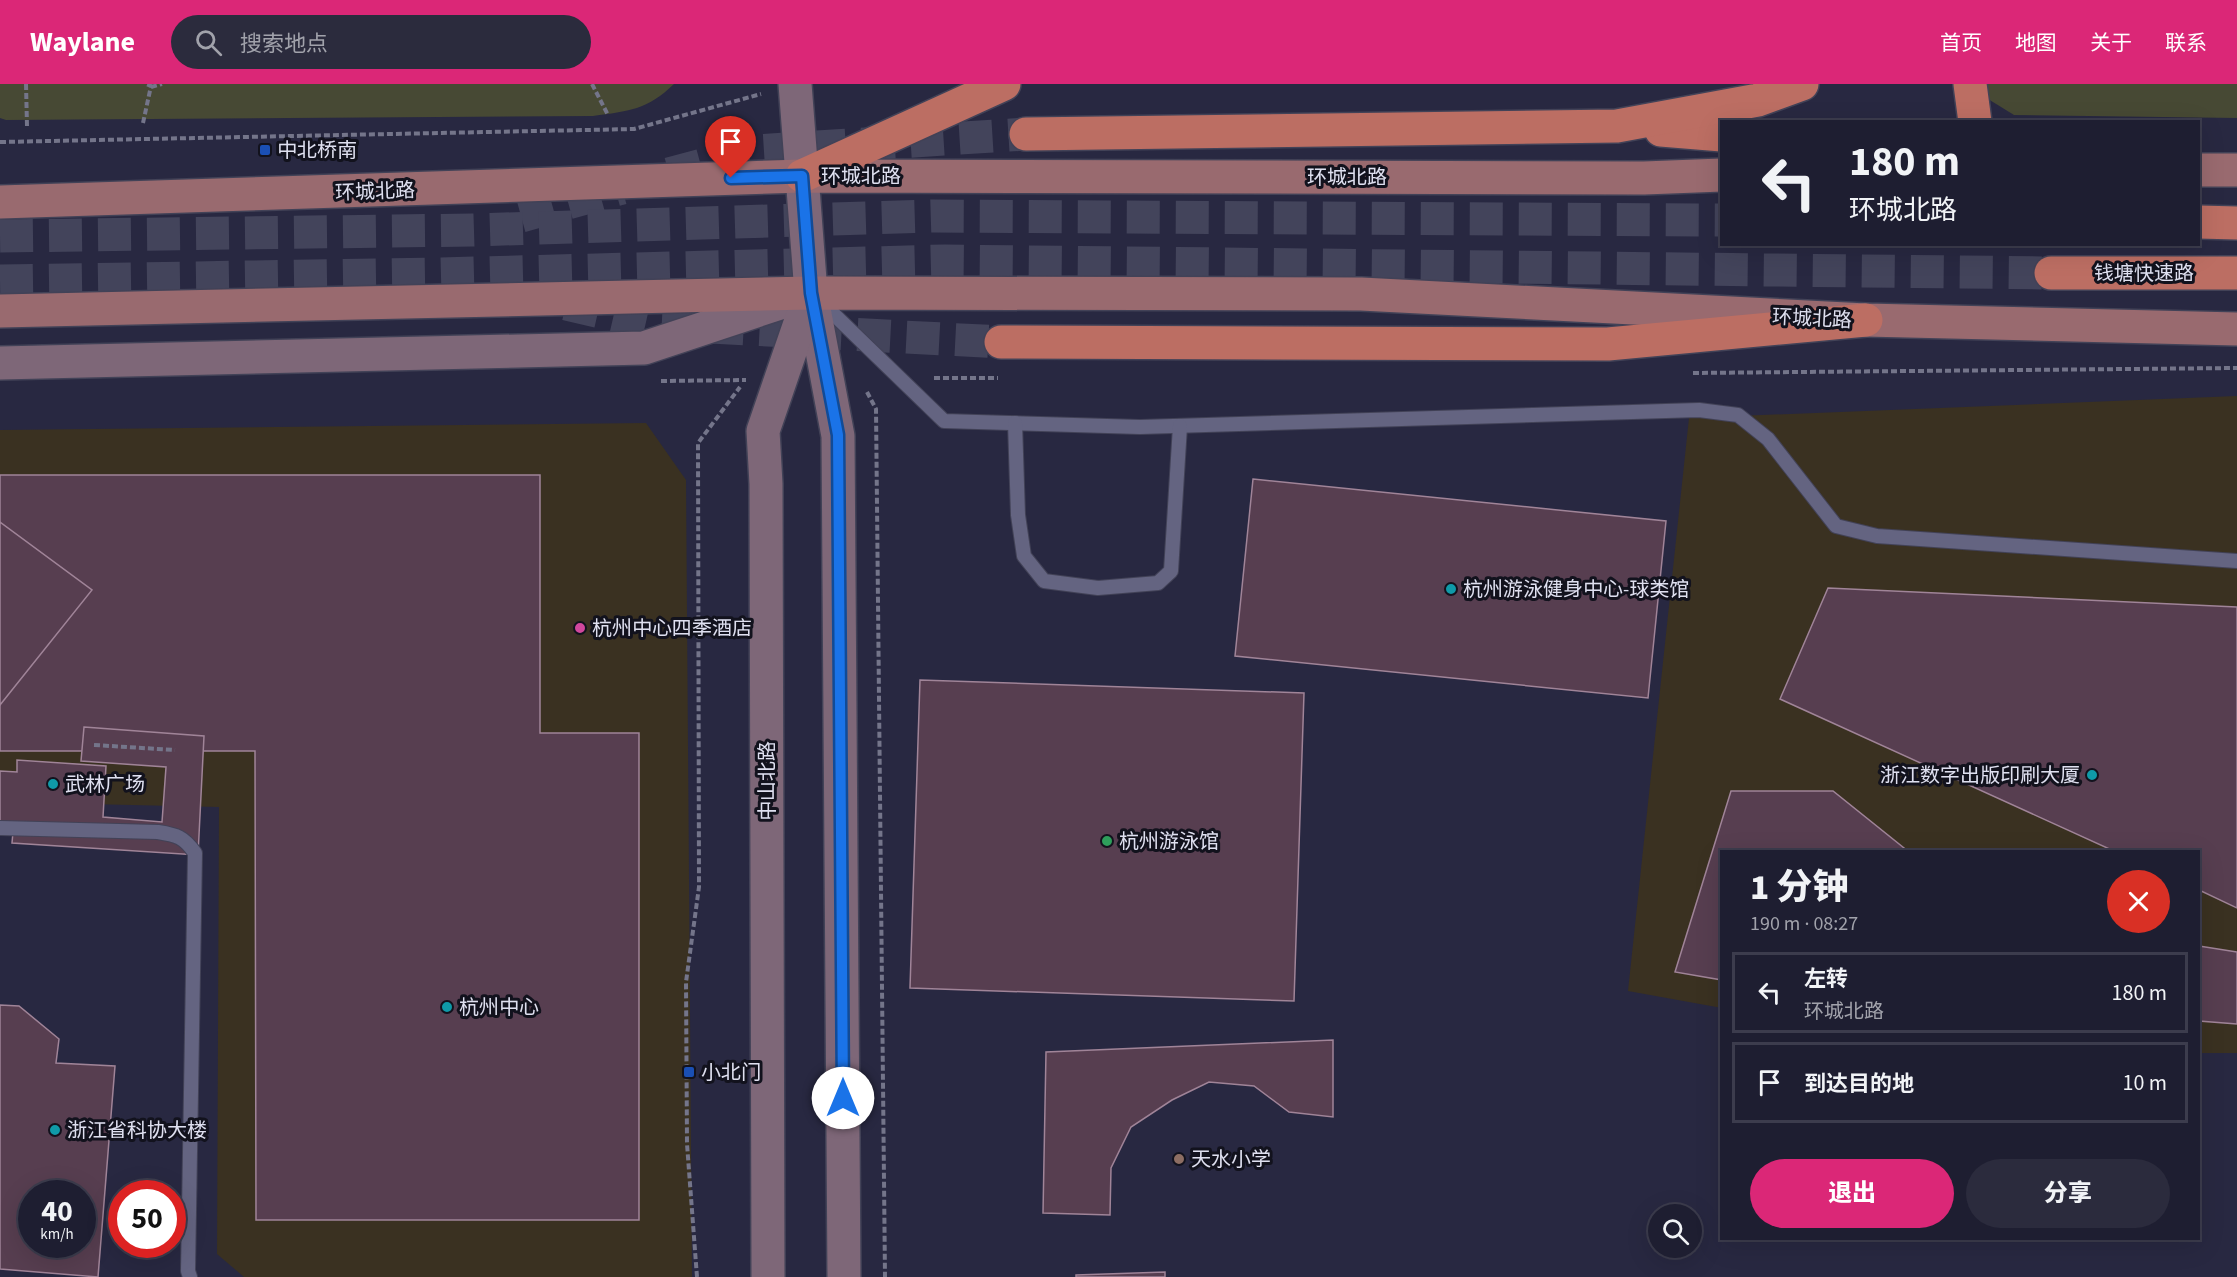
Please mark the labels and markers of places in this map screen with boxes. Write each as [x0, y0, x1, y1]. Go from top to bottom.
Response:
pin [705, 116, 756, 178]
place label: 中北桥南 [277, 137, 357, 165]
marker: 中北桥南 [258, 143, 272, 157]
place label: 杭州游泳健身中心-球类馆 [1463, 576, 1689, 604]
marker: 杭州游泳健身中心-球类馆 [1444, 582, 1458, 596]
place label: 杭州中心四季酒店 [592, 615, 752, 643]
marker: 杭州中心四季酒店 [573, 621, 587, 635]
place label: 浙江数字出版印刷大厦 [1880, 762, 2080, 790]
marker: 浙江数字出版印刷大厦 [2085, 768, 2099, 782]
place label: 武林广场 [65, 771, 145, 799]
marker: 武林广场 [46, 777, 60, 791]
place label: 杭州游泳馆 [1119, 828, 1219, 856]
marker: 杭州游泳馆 [1100, 834, 1114, 848]
place label: 杭州中心 [459, 994, 539, 1022]
marker: 杭州中心 [440, 1000, 454, 1014]
place label: 小北门 [701, 1059, 761, 1087]
marker: 小北门 [682, 1065, 696, 1079]
place label: 浙江省科协大楼 [67, 1117, 207, 1145]
marker: 浙江省科协大楼 [48, 1123, 62, 1137]
place label: 天水小学 [1191, 1146, 1271, 1174]
marker: 天水小学 [1172, 1152, 1186, 1166]

